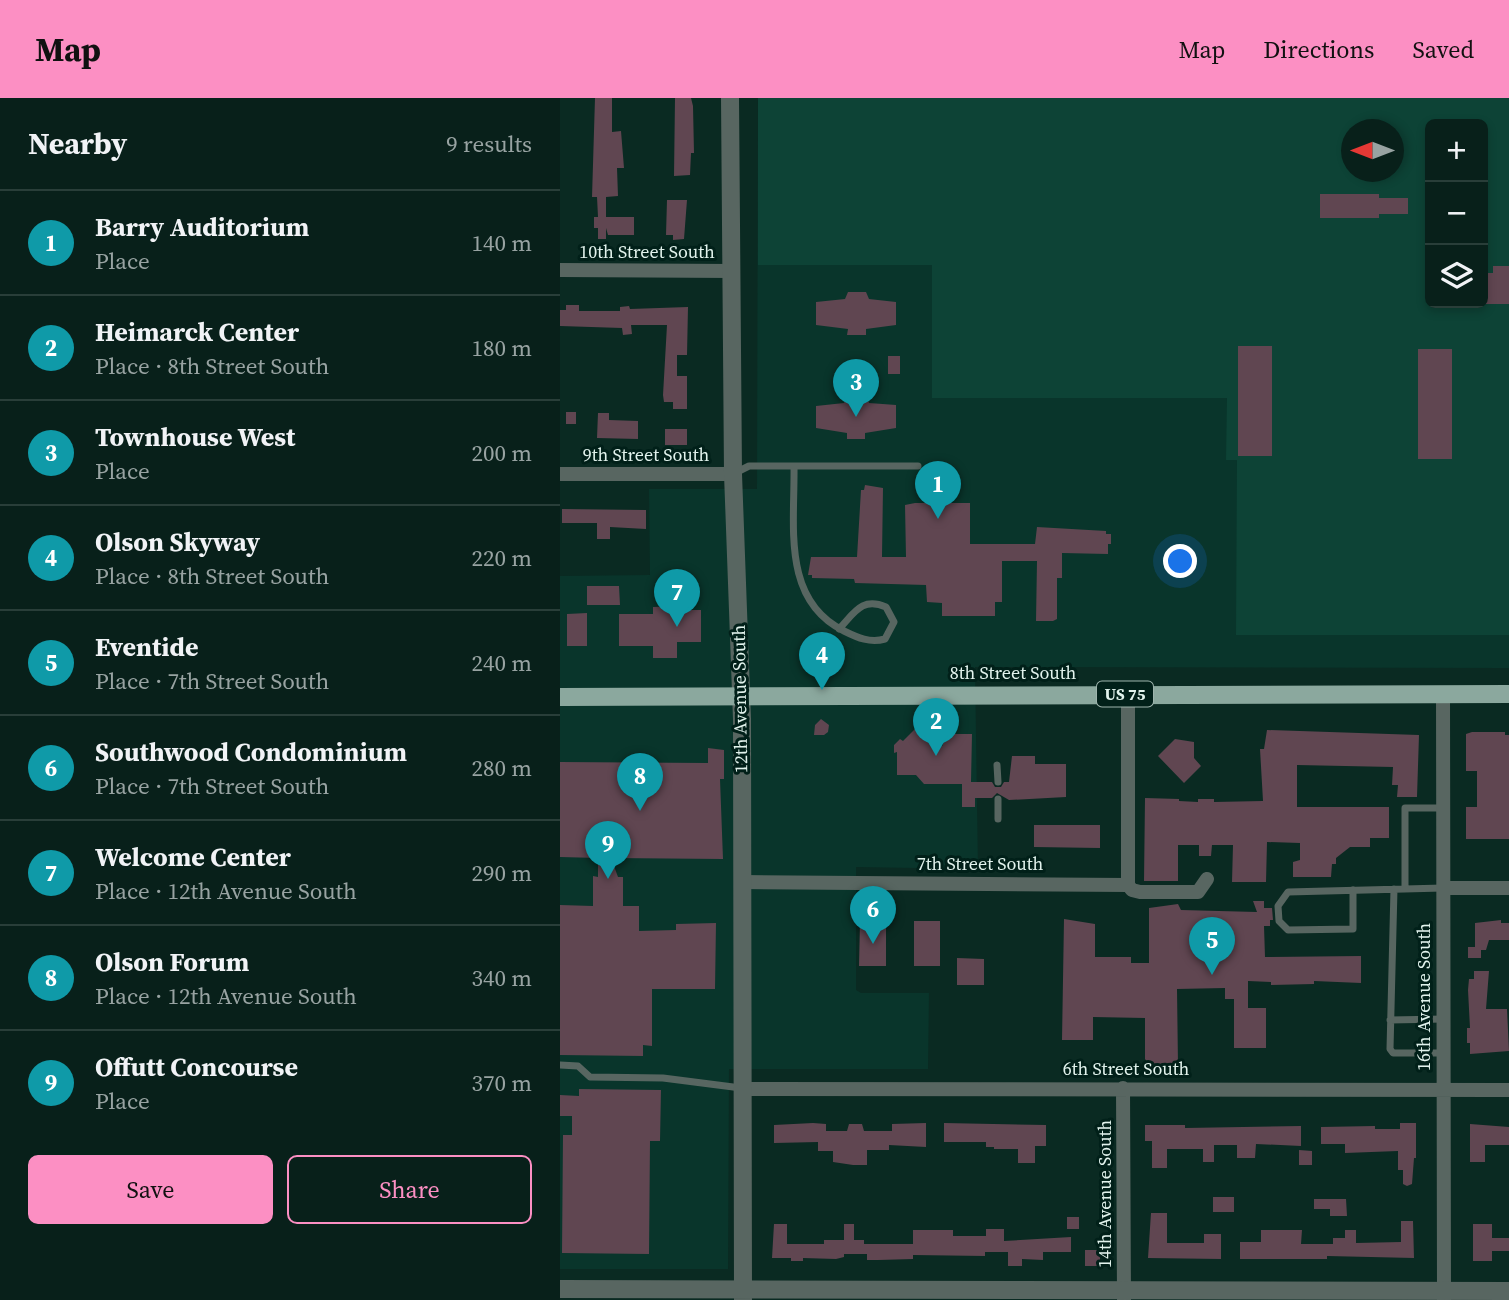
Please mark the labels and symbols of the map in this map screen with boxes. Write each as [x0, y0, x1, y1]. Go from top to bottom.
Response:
north arrow [1341, 119, 1404, 182]
street label: 10th Street South [579, 239, 715, 264]
pin: 3 [833, 359, 879, 417]
street label: 9th Street South [583, 442, 710, 467]
pin: 1 [915, 461, 961, 519]
your location [1163, 544, 1197, 578]
pin: 7 [654, 569, 700, 627]
street label: 12th Avenue South [726, 625, 753, 773]
pin: 4 [799, 632, 845, 690]
street label: 8th Street South [950, 660, 1077, 685]
road number: US 75 [1097, 681, 1153, 706]
pin: 2 [913, 698, 959, 756]
pin: 8 [617, 753, 663, 811]
pin: 9 [585, 821, 631, 879]
street label: 7th Street South [917, 851, 1044, 876]
pin: 6 [850, 886, 896, 944]
pin: 5 [1189, 917, 1235, 975]
street label: 16th Avenue South [1411, 923, 1436, 1071]
street label: 6th Street South [1063, 1056, 1190, 1081]
street label: 14th Avenue South [1092, 1120, 1117, 1268]

